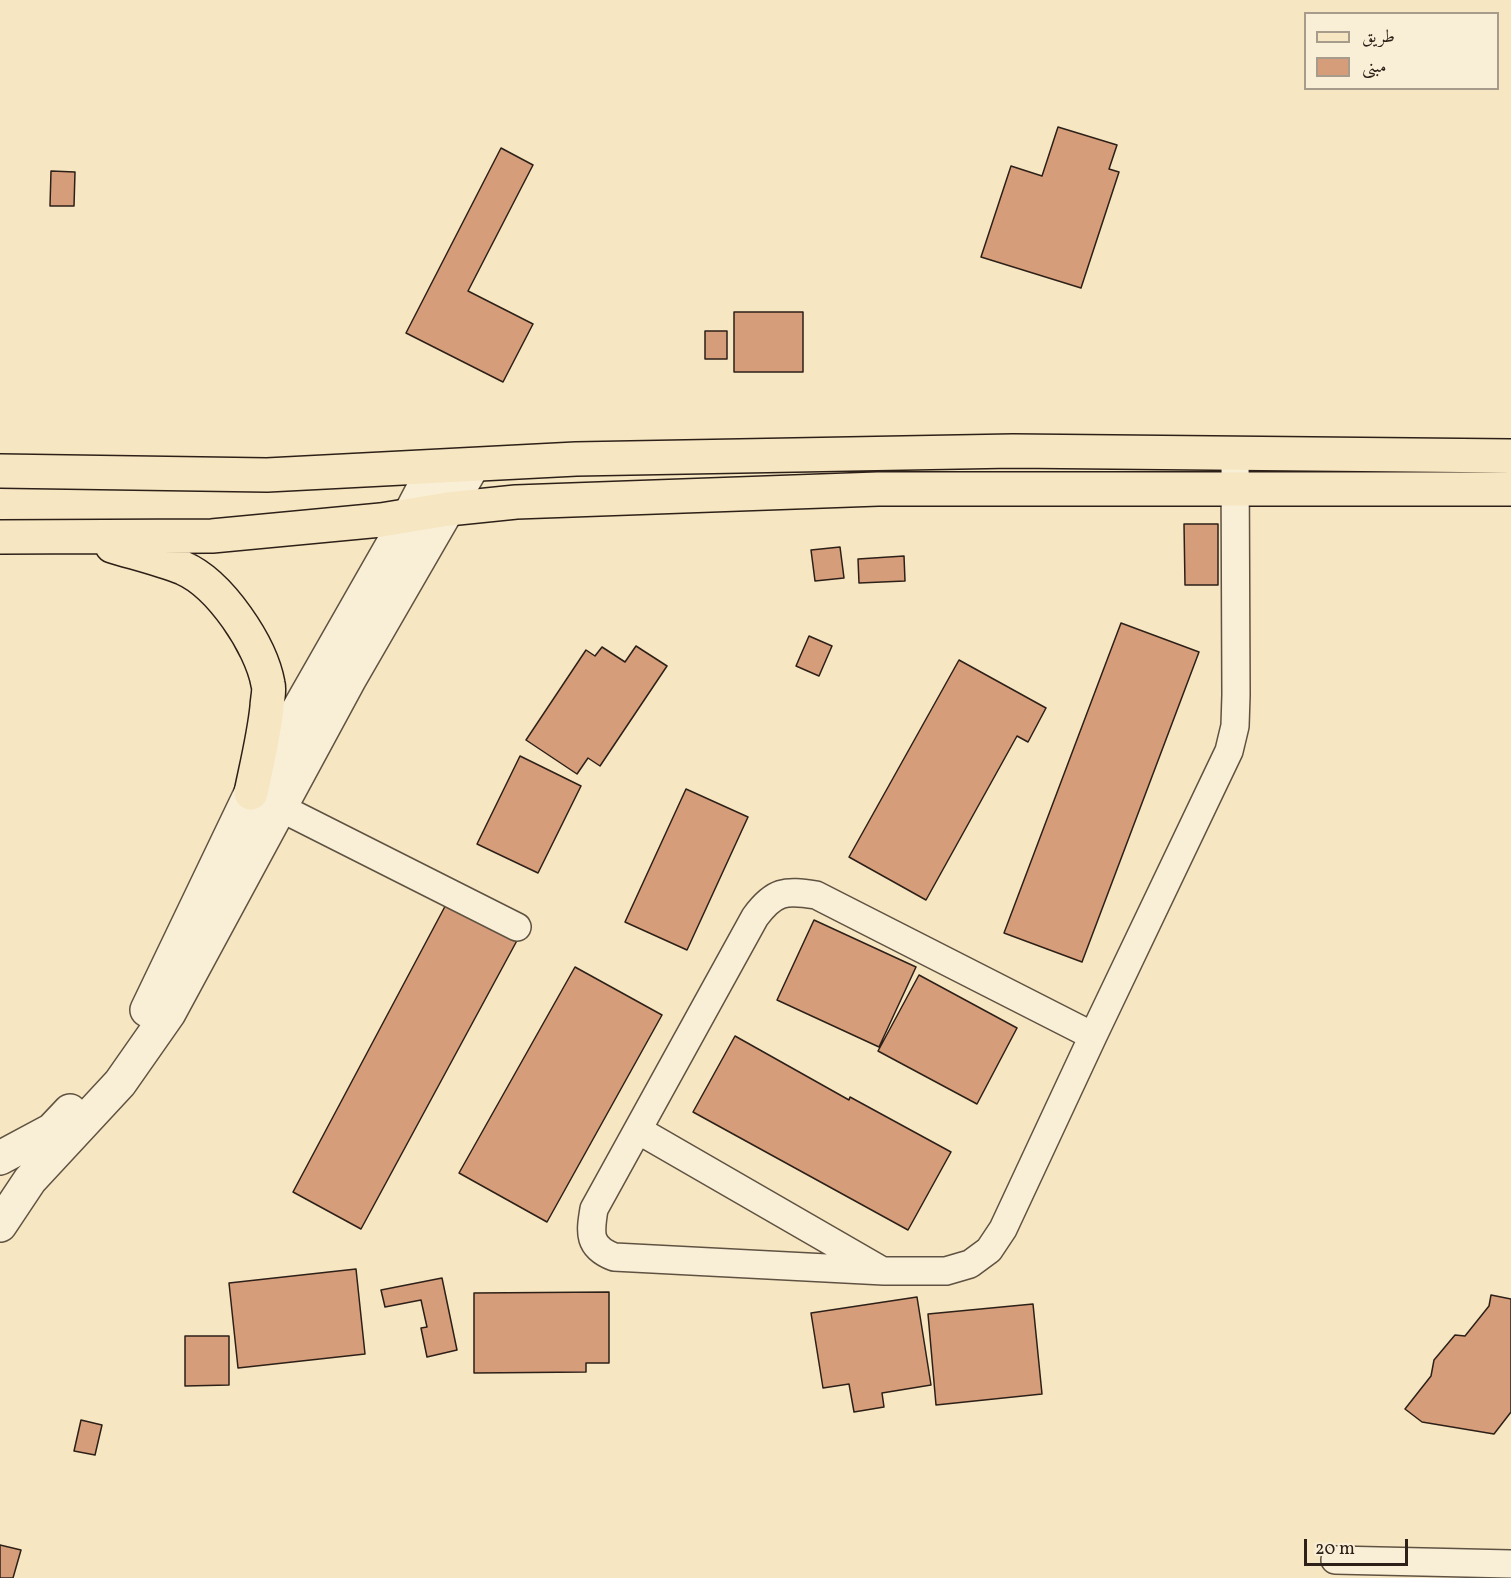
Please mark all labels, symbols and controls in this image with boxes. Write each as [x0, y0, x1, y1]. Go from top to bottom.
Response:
legend [1304, 12, 1499, 90]
text: طريق [1362, 25, 1395, 50]
text: مبنى [1362, 55, 1387, 80]
scale bar [1307, 1527, 1410, 1565]
text: 20 m [1315, 1537, 1355, 1562]

